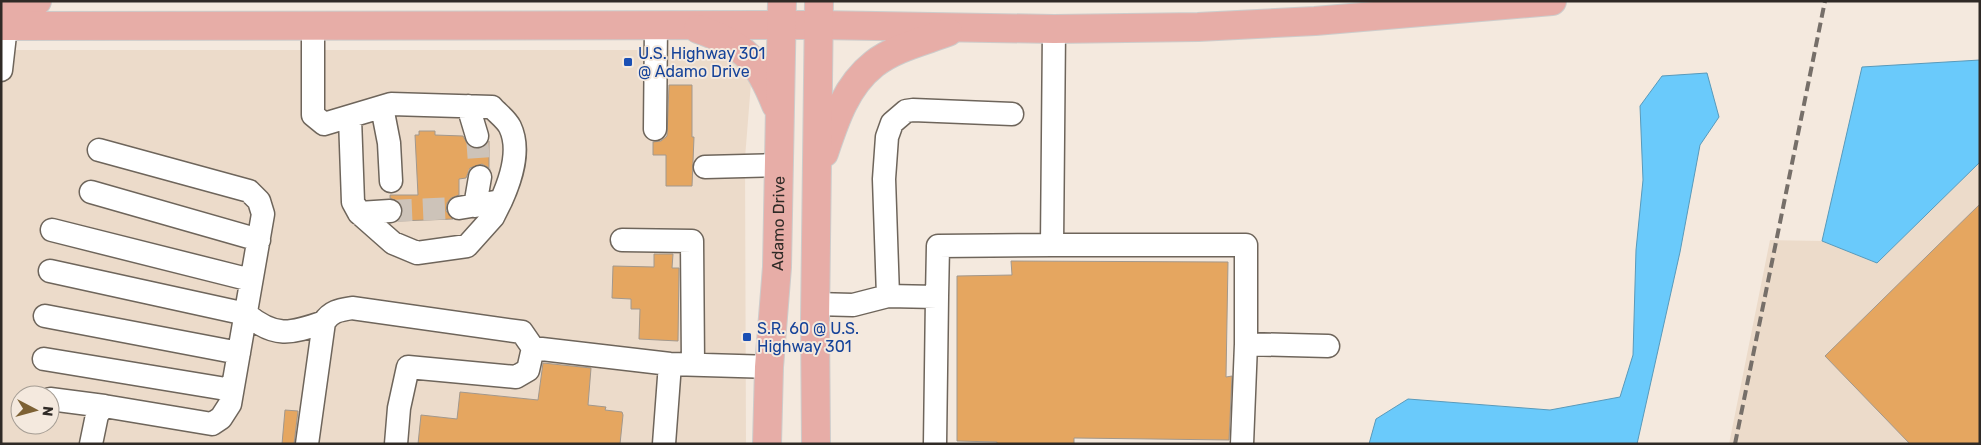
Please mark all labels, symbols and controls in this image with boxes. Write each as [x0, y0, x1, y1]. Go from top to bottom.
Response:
place label: U.S. Highway 301 @ Adamo Drive [638, 44, 765, 81]
marker: U.S. Highway 301 @ Adamo Drive [622, 56, 634, 68]
street label: Adamo Drive [768, 176, 789, 271]
place label: S.R. 60 @ U.S. Highway 301 [757, 319, 859, 356]
marker: S.R. 60 @ U.S. Highway 301 [741, 331, 753, 343]
north arrow [10, 385, 60, 435]
text: N [38, 405, 56, 417]

